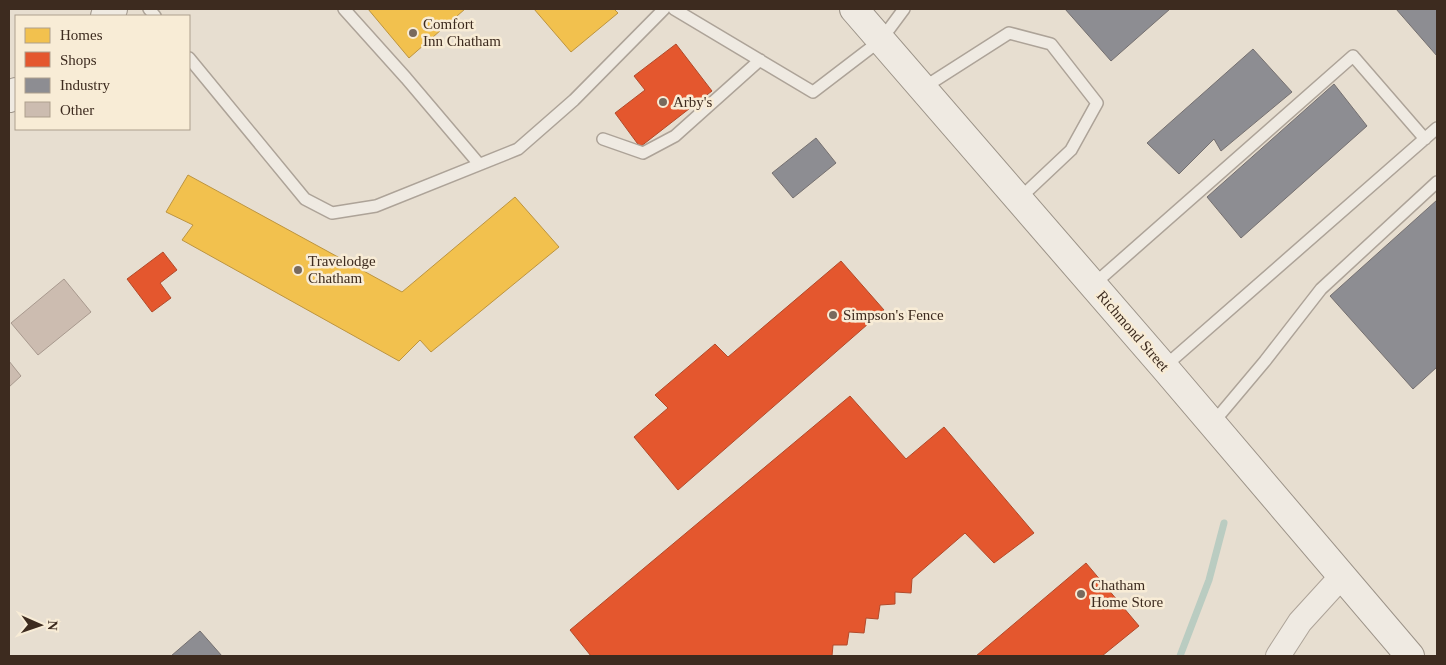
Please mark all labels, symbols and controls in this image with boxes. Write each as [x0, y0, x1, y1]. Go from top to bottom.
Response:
legend [15, 15, 190, 130]
place label: Comfort Inn Chatham [423, 16, 501, 49]
text: Homes [60, 27, 103, 43]
marker: Comfort Inn Chatham [407, 27, 419, 39]
text: Shops [60, 52, 97, 68]
text: Industry [60, 77, 110, 93]
place label: Arby's [673, 94, 713, 110]
marker: Arby's [657, 96, 669, 108]
text: Other [60, 102, 94, 118]
place label: Travelodge Chatham [308, 253, 376, 286]
marker: Travelodge Chatham [292, 264, 304, 276]
street label: Richmond Street [1094, 288, 1173, 375]
place label: Simpson's Fence [843, 307, 944, 323]
marker: Simpson's Fence [827, 309, 839, 321]
place label: Chatham Home Store [1091, 577, 1163, 610]
marker: Chatham Home Store [1075, 588, 1087, 600]
north arrow [15, 600, 65, 650]
text: N [45, 620, 60, 631]

